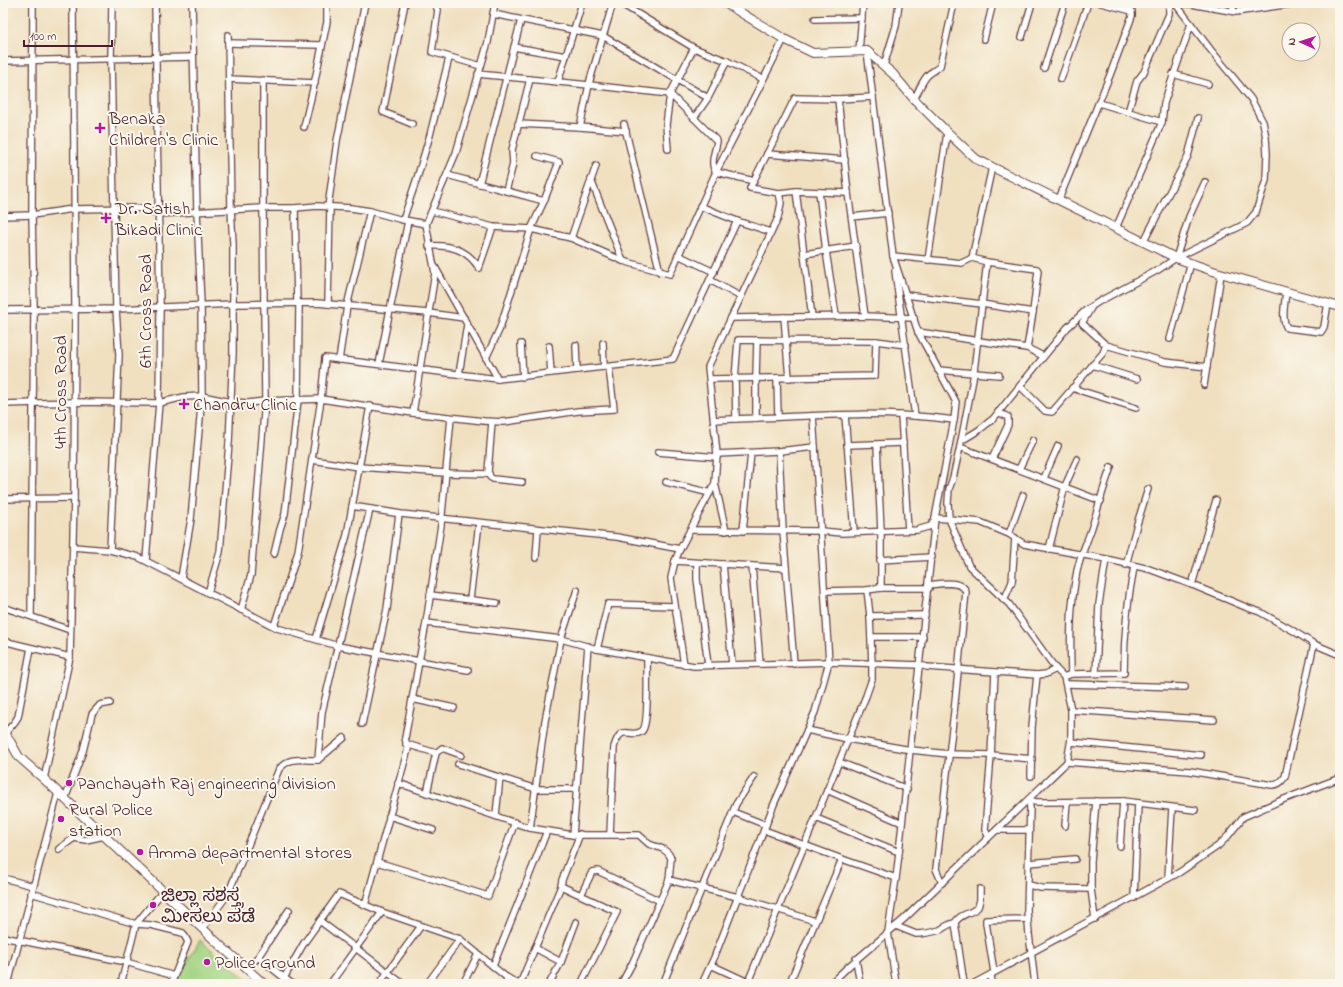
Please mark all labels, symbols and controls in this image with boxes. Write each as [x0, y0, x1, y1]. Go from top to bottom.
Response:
scale bar [24, 22, 112, 48]
north arrow [1281, 22, 1321, 62]
text: 100 m [30, 28, 57, 46]
text: N [1284, 37, 1300, 46]
place label: Benaka Children's Clinic [108, 107, 218, 154]
marker: Benaka Children's Clinic [94, 122, 106, 134]
place label: Dr. Satish Bikadi Clinic [114, 197, 202, 244]
marker: Dr. Satish Bikadi Clinic [100, 212, 112, 224]
street label: 6th Cross Road [134, 254, 160, 368]
street label: 4th Cross Road [49, 335, 75, 449]
place label: Chandru Clinic [193, 393, 297, 419]
marker: Chandru Clinic [178, 398, 190, 410]
place label: Panchayath Raj engineering division [77, 772, 336, 799]
marker: Panchayath Raj engineering division [64, 778, 74, 788]
place label: Rural Police station [69, 798, 153, 845]
marker: Rural Police station [56, 814, 66, 824]
place label: Amma departmental stores [148, 841, 352, 867]
marker: Amma departmental stores [135, 847, 145, 857]
place label: ಜಿಲ್ಲಾ ಸಶಸ್ತ್ರ ಮೀಸಲು ಪಡೆ [161, 884, 255, 931]
marker: ಜಿಲ್ಲಾ ಸಶಸ್ತ್ರ ಮೀಸಲು ಪಡೆ [148, 900, 158, 910]
place label: Police Ground [215, 951, 315, 977]
marker: Police Ground [202, 957, 212, 967]

